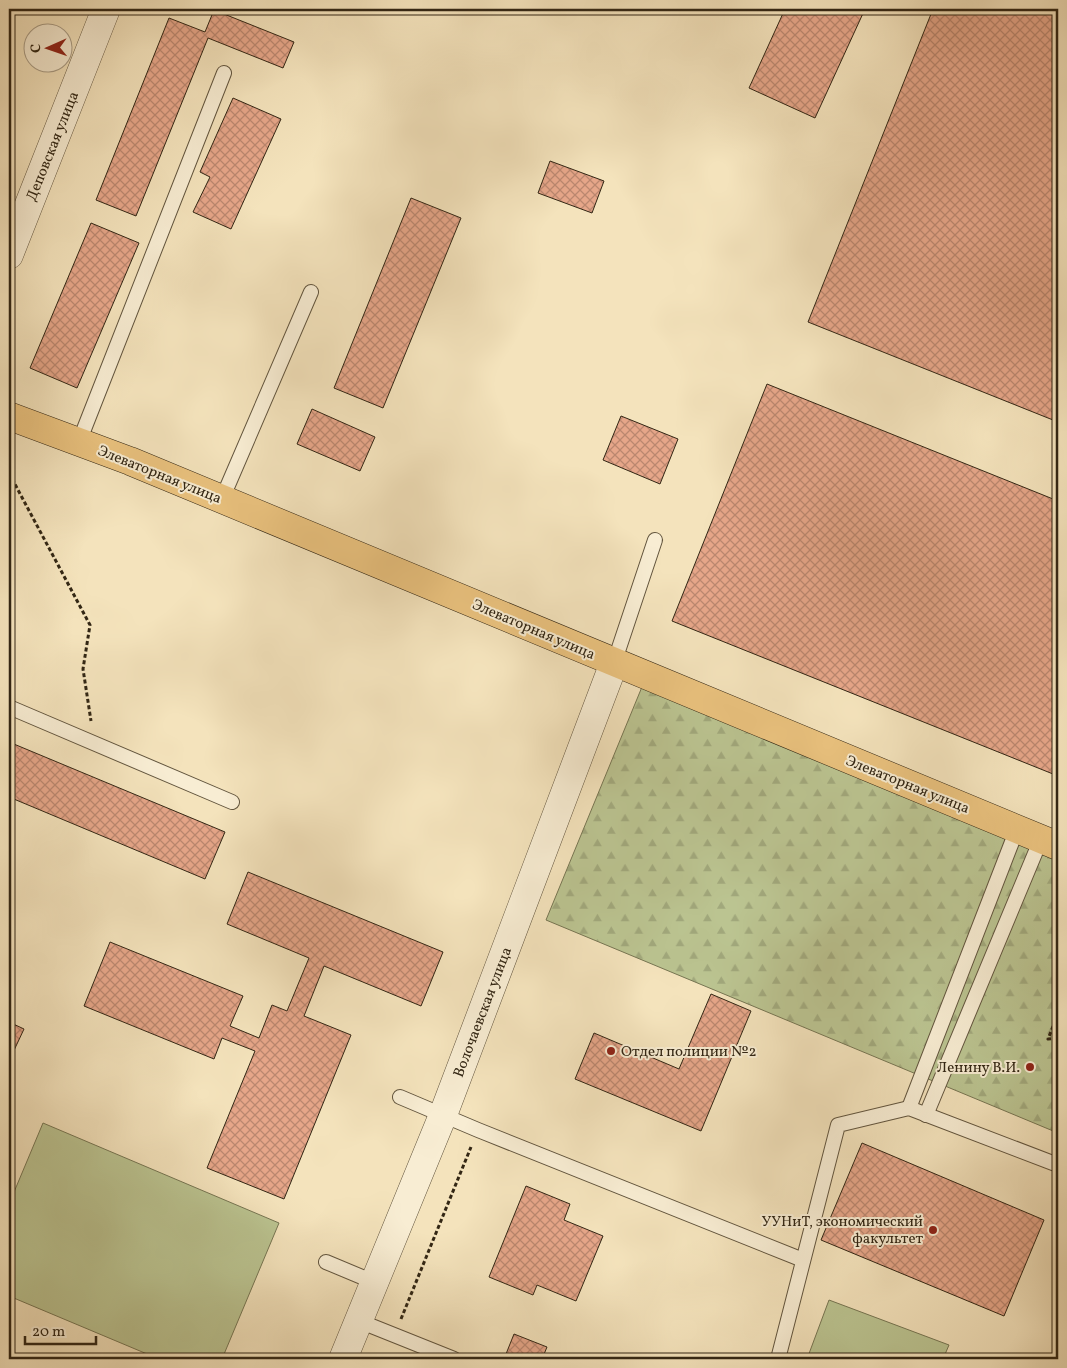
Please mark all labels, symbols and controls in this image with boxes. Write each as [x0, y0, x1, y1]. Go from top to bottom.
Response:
north arrow [22, 22, 72, 72]
text: С [27, 44, 46, 53]
street label: Деповская улица [22, 89, 85, 205]
street label: Элеваторная улица [94, 441, 224, 510]
street label: Элеваторная улица [469, 595, 598, 666]
street label: Элеваторная улица [842, 751, 972, 820]
street label: Волочаевская улица [449, 944, 518, 1081]
place label: Отдел полиции №2 [621, 1042, 757, 1063]
marker: Отдел полиции №2 [605, 1045, 617, 1057]
place label: Ленину В.И. [937, 1058, 1020, 1079]
marker: Ленину В.И. [1024, 1061, 1036, 1073]
place label: УУНиТ, экономический факультет [762, 1212, 923, 1250]
marker: УУНиТ, экономический факультет [927, 1224, 939, 1236]
scale bar [25, 1313, 96, 1345]
text: 20 m [32, 1322, 65, 1343]

